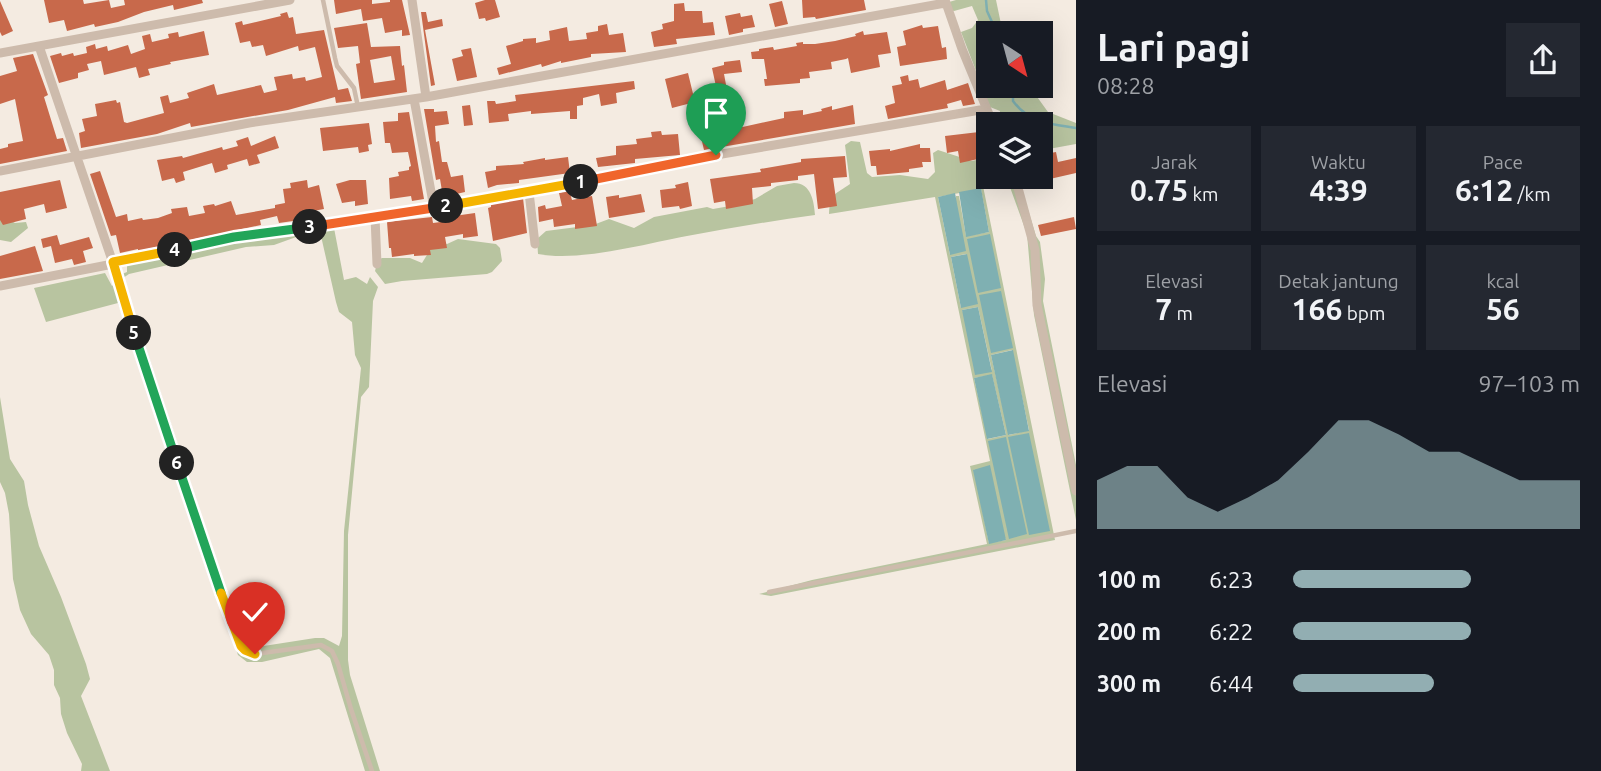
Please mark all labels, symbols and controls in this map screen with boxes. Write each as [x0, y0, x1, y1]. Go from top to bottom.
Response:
north arrow [976, 21, 1054, 98]
map controls [976, 21, 1053, 189]
button: share [1506, 23, 1580, 97]
text: Lari pagi [1097, 26, 1250, 68]
text: 08:28 [1097, 73, 1155, 98]
pin [686, 83, 746, 155]
icon: arrive [697, 94, 735, 132]
button: layers [976, 112, 1053, 189]
text: Jarak [1151, 151, 1197, 173]
text: Waktu [1311, 151, 1366, 173]
text: Pace [1483, 151, 1523, 173]
pin: 1 [564, 164, 598, 200]
text: 1 [575, 170, 586, 192]
text: 0.75 [1130, 173, 1188, 207]
text: 4:39 [1309, 173, 1368, 207]
text: 6:12 [1455, 173, 1513, 207]
text: km [1188, 183, 1218, 205]
text: /km [1513, 183, 1551, 205]
pin: 2 [428, 188, 464, 224]
text: 2 [440, 194, 451, 216]
pin: 3 [292, 210, 328, 244]
text: 3 [304, 215, 315, 237]
pin: 4 [158, 232, 192, 268]
text: 4 [169, 238, 180, 260]
text: Elevasi [1145, 270, 1203, 292]
text: Detak jantung [1278, 270, 1399, 292]
text: kcal [1486, 270, 1519, 292]
text: 7 [1155, 292, 1172, 326]
text: 166 [1292, 292, 1342, 326]
text: 56 [1486, 292, 1520, 326]
text: m [1172, 302, 1193, 324]
text: bpm [1342, 302, 1385, 324]
pin: 5 [116, 316, 152, 350]
text: 5 [128, 321, 139, 343]
text: Elevasi [1097, 371, 1167, 396]
text: 97–103 m [1479, 371, 1580, 396]
pin: 6 [160, 446, 194, 480]
text: 6 [171, 451, 182, 473]
text: 100 m [1097, 567, 1161, 592]
text: 6:23 [1209, 567, 1254, 592]
pin [225, 582, 285, 654]
icon: check [236, 593, 274, 631]
text: 200 m [1097, 619, 1161, 644]
text: 6:22 [1209, 619, 1254, 644]
text: 300 m [1097, 671, 1161, 696]
text: 6:44 [1209, 671, 1254, 696]

